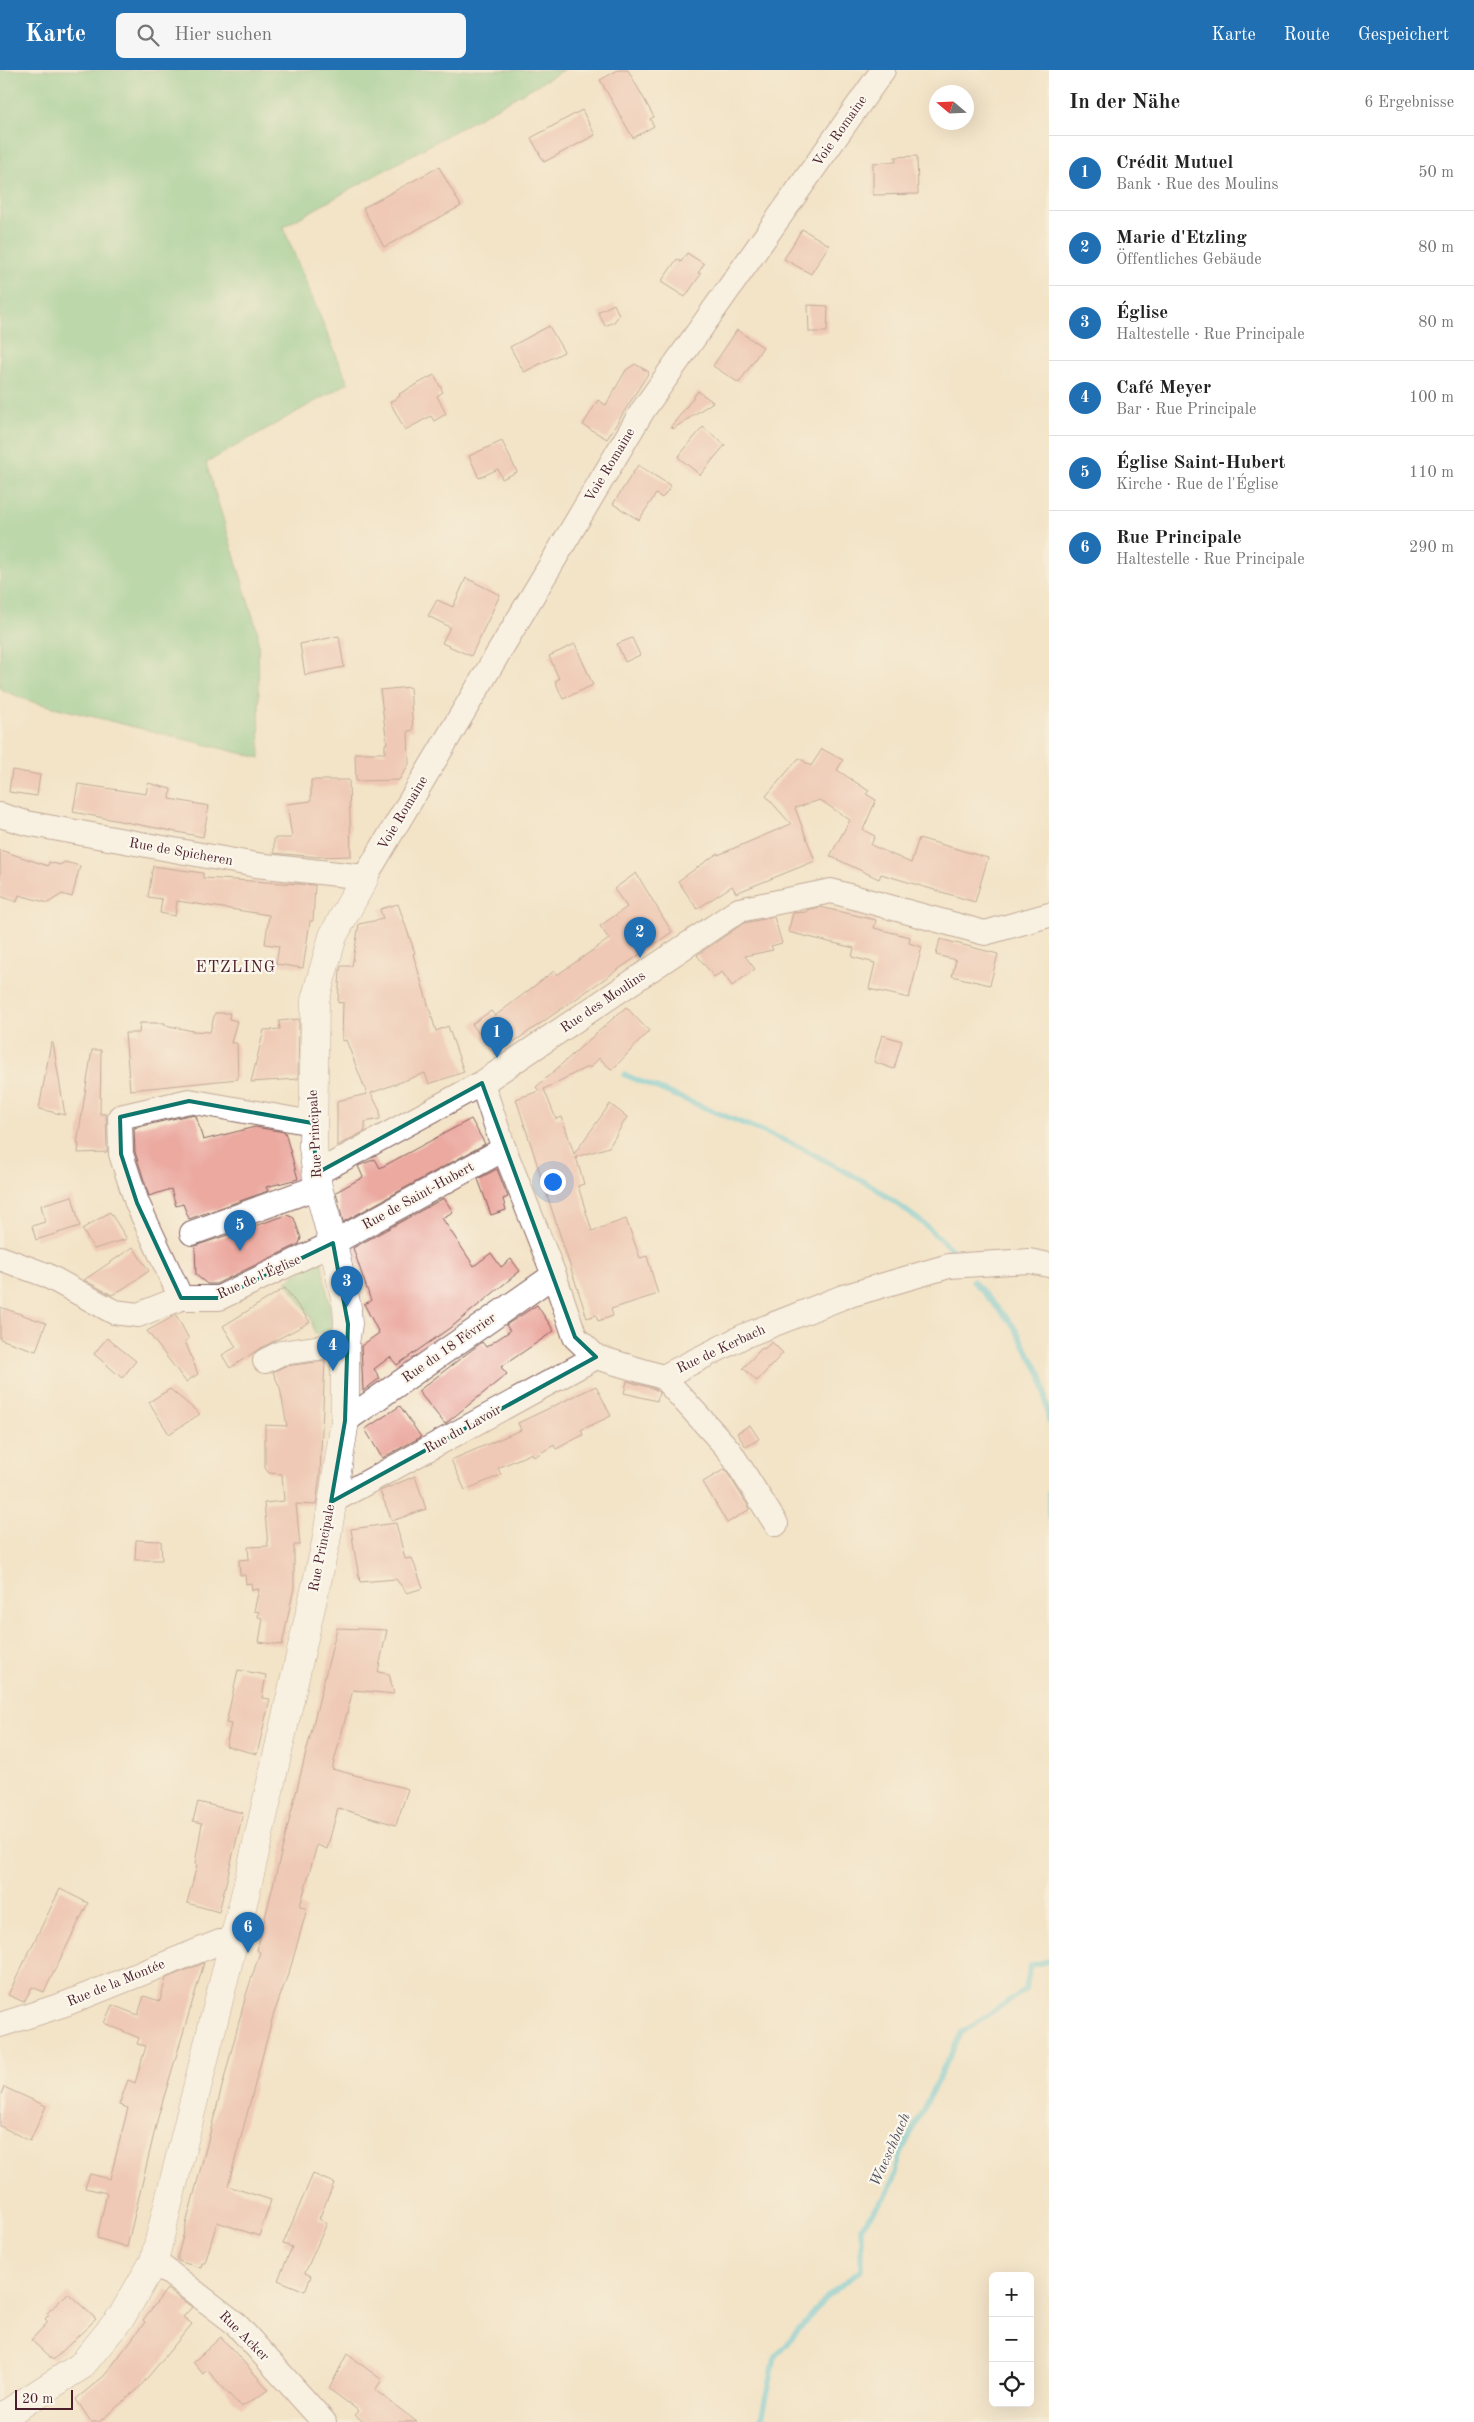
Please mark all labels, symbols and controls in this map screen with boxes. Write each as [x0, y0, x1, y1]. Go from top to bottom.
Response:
search box [116, 13, 466, 58]
icon: search [134, 21, 162, 49]
text: Karte [25, 23, 86, 47]
text: Hier suchen [174, 26, 272, 45]
text: Karte [1211, 26, 1256, 44]
text: Route [1284, 26, 1330, 44]
text: Gespeichert [1358, 26, 1449, 44]
north arrow [929, 85, 974, 130]
text: In der Nähe [1069, 92, 1180, 113]
street label: Voie Romaine [810, 93, 870, 169]
text: 6 Ergebnisse [1364, 95, 1454, 111]
text: Crédit Mutuel [1116, 154, 1233, 173]
text: 1 [1080, 165, 1090, 181]
text: 50 m [1418, 165, 1454, 181]
text: Bank · Rue des Moulins [1116, 177, 1278, 193]
text: Marie d'Etzling [1116, 229, 1247, 248]
text: 2 [1080, 240, 1090, 256]
text: 80 m [1418, 240, 1454, 256]
text: Öffentliches Gebäude [1116, 252, 1262, 268]
text: Église [1116, 304, 1168, 323]
text: 3 [1080, 315, 1090, 331]
text: 80 m [1418, 315, 1454, 331]
text: Haltestelle · Rue Principale [1116, 327, 1305, 343]
text: Café Meyer [1116, 379, 1211, 398]
text: 4 [1080, 390, 1090, 406]
text: 100 m [1409, 390, 1454, 406]
text: Bar · Rue Principale [1116, 402, 1256, 418]
street label: Voie Romaine [583, 426, 637, 504]
text: Église Saint-Hubert [1116, 454, 1285, 473]
text: 5 [1080, 465, 1090, 481]
text: 110 m [1409, 465, 1454, 481]
text: Kirche · Rue de l'Église [1116, 477, 1278, 493]
text: Rue Principale [1116, 529, 1242, 548]
text: 6 [1080, 540, 1090, 556]
text: 290 m [1409, 540, 1454, 556]
text: Haltestelle · Rue Principale [1116, 552, 1305, 568]
street label: Voie Romaine [376, 774, 430, 852]
street label: Rue de Spicheren [128, 836, 234, 868]
pin: 2 [624, 917, 656, 958]
district label: ETZLING [196, 960, 276, 976]
street label: Rue des Moulins [558, 969, 648, 1035]
pin: 1 [481, 1017, 513, 1058]
street label: Rue Principale [306, 1089, 324, 1179]
street label: Rue de Saint-Hubert [360, 1159, 476, 1232]
your location [540, 1169, 566, 1195]
pin: 5 [224, 1210, 256, 1251]
street label: Rue de l'Église [214, 1250, 303, 1302]
pin: 3 [331, 1266, 363, 1307]
street label: Rue du 18 Février [400, 1310, 499, 1385]
street label: Rue de Kerbach [674, 1322, 768, 1376]
pin: 4 [317, 1330, 349, 1371]
street label: Rue du Lavoir [422, 1402, 504, 1456]
street label: Rue Principale [307, 1503, 337, 1593]
pin: 6 [232, 1912, 264, 1953]
street label: Rue de la Montée [65, 1957, 167, 2009]
water label: Waeschbach [868, 2111, 914, 2189]
map controls [989, 2272, 1034, 2407]
button: + [989, 2272, 1034, 2317]
street label: Rue Acker [216, 2308, 272, 2364]
button: − [989, 2317, 1034, 2362]
button: locate [989, 2362, 1034, 2407]
scale bar [15, 2387, 72, 2410]
text: 20 m [22, 2392, 53, 2406]

